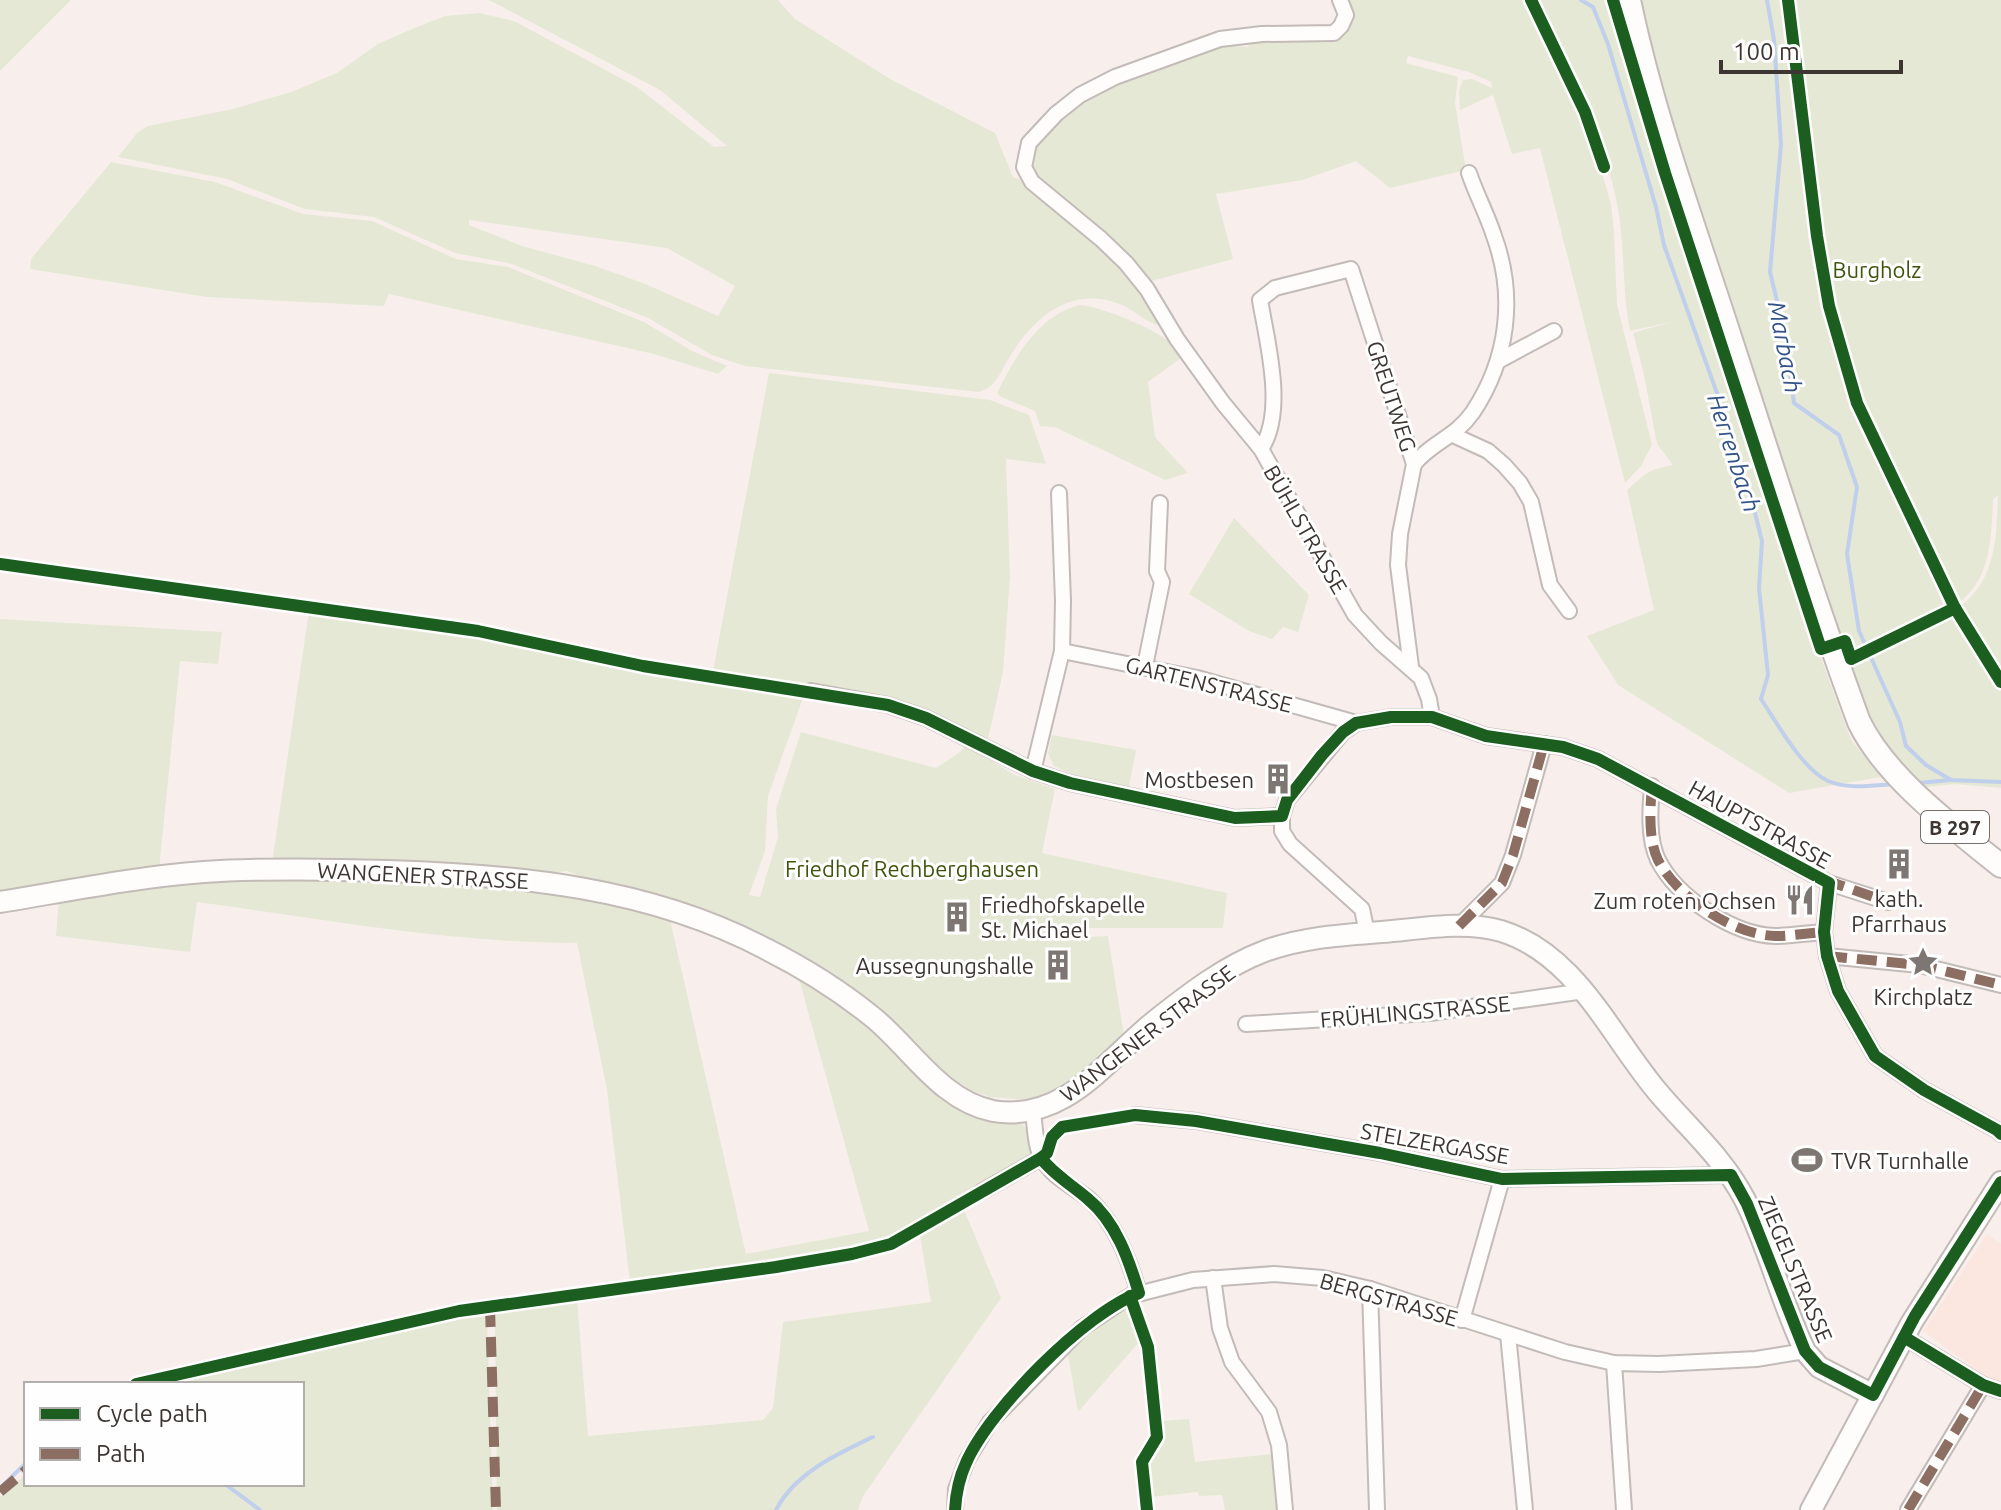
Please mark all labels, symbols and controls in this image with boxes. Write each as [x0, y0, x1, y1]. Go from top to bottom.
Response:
scale bar [1721, 24, 1901, 74]
text: 100 m [1733, 38, 1800, 65]
park label: Burgholz [1833, 257, 1921, 282]
water label: Marbach [1763, 299, 1807, 395]
street label: GREUTWEG [1362, 337, 1422, 455]
water label: Herrenbach [1702, 391, 1766, 515]
street label: BÜHLSTRASSE [1259, 460, 1353, 598]
street label: GARTENSTRASSE [1123, 651, 1295, 717]
building icon: Mostbesen [1261, 762, 1295, 796]
place label: Mostbesen [1145, 767, 1254, 792]
street label: HAUPTSTRASSE [1685, 775, 1835, 873]
road number: B 297 [1921, 811, 1989, 843]
building icon: kath. Pfarrhaus [1882, 847, 1916, 881]
park label: Friedhof Rechberghausen [785, 856, 1039, 881]
street label: WANGENER STRASSE [317, 857, 529, 893]
restaurant icon: Zum roten Ochsen [1783, 883, 1817, 917]
place label: kath. Pfarrhaus [1851, 886, 1947, 936]
place label: Zum roten Ochsen [1593, 888, 1776, 913]
place label: Friedhofskapelle St. Michael [981, 892, 1145, 942]
building icon: Friedhofskapelle St. Michael [940, 900, 974, 934]
place icon: Kirchplatz [1906, 945, 1940, 979]
building icon: Aussegnungshalle [1041, 948, 1075, 982]
place label: Aussegnungshalle [856, 953, 1034, 978]
street label: WANGENER STRASSE [1055, 959, 1239, 1107]
place label: Kirchplatz [1873, 984, 1973, 1009]
street label: FRÜHLINGSTRASSE [1319, 990, 1511, 1032]
street label: STELZERGASSE [1359, 1118, 1511, 1168]
sports icon: TVR Turnhalle [1790, 1143, 1824, 1177]
place label: TVR Turnhalle [1831, 1148, 1969, 1173]
street label: ZIEGELSTRASSE [1754, 1192, 1838, 1346]
street label: BERGSTRASSE [1317, 1267, 1461, 1331]
legend [24, 1382, 304, 1486]
text: Cycle path [96, 1400, 208, 1427]
text: Path [96, 1440, 146, 1467]

